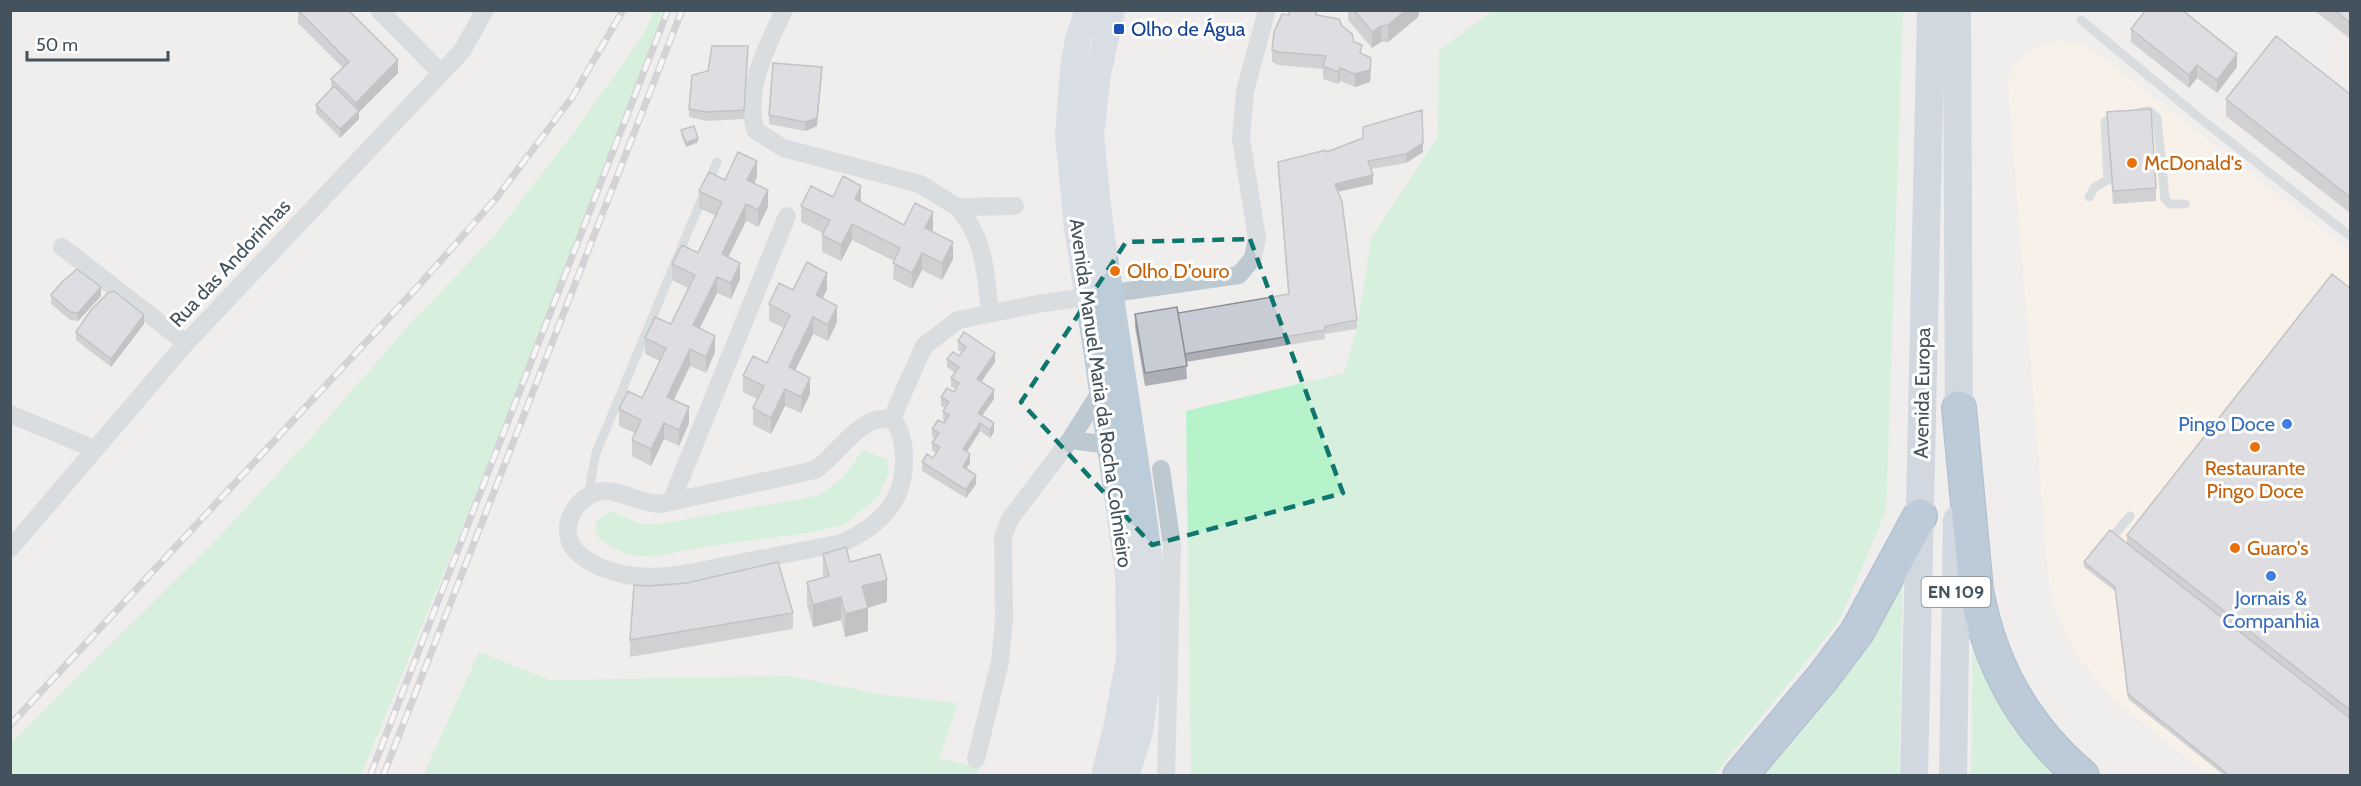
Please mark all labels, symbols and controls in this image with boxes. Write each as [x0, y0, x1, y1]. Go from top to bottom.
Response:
place label: Olho de Água [1131, 17, 1246, 41]
marker: Olho de Água [1112, 22, 1126, 36]
scale bar [27, 24, 168, 62]
text: 50 m [36, 34, 78, 56]
place label: McDonald's [2144, 151, 2242, 175]
marker: McDonald's [2125, 156, 2139, 170]
street label: Rua das Andorinhas [165, 194, 295, 332]
street label: Avenida Manuel Maria da Rocha Colmieiro [1065, 217, 1137, 569]
place label: Olho D'ouro [1127, 259, 1229, 283]
marker: Olho D'ouro [1108, 264, 1122, 278]
street label: Avenida Europa [1909, 327, 1935, 459]
place label: Pingo Doce [2178, 412, 2275, 436]
marker: Pingo Doce [2280, 417, 2294, 431]
marker: Restaurante Pingo Doce [2248, 440, 2262, 454]
place label: Restaurante Pingo Doce [2205, 456, 2305, 503]
place label: Guaro's [2247, 536, 2309, 560]
marker: Guaro's [2228, 541, 2242, 555]
marker: Jornais & Companhia [2264, 569, 2278, 583]
road number: EN 109 [1922, 577, 1990, 607]
place label: Jornais & Companhia [2222, 586, 2320, 633]

